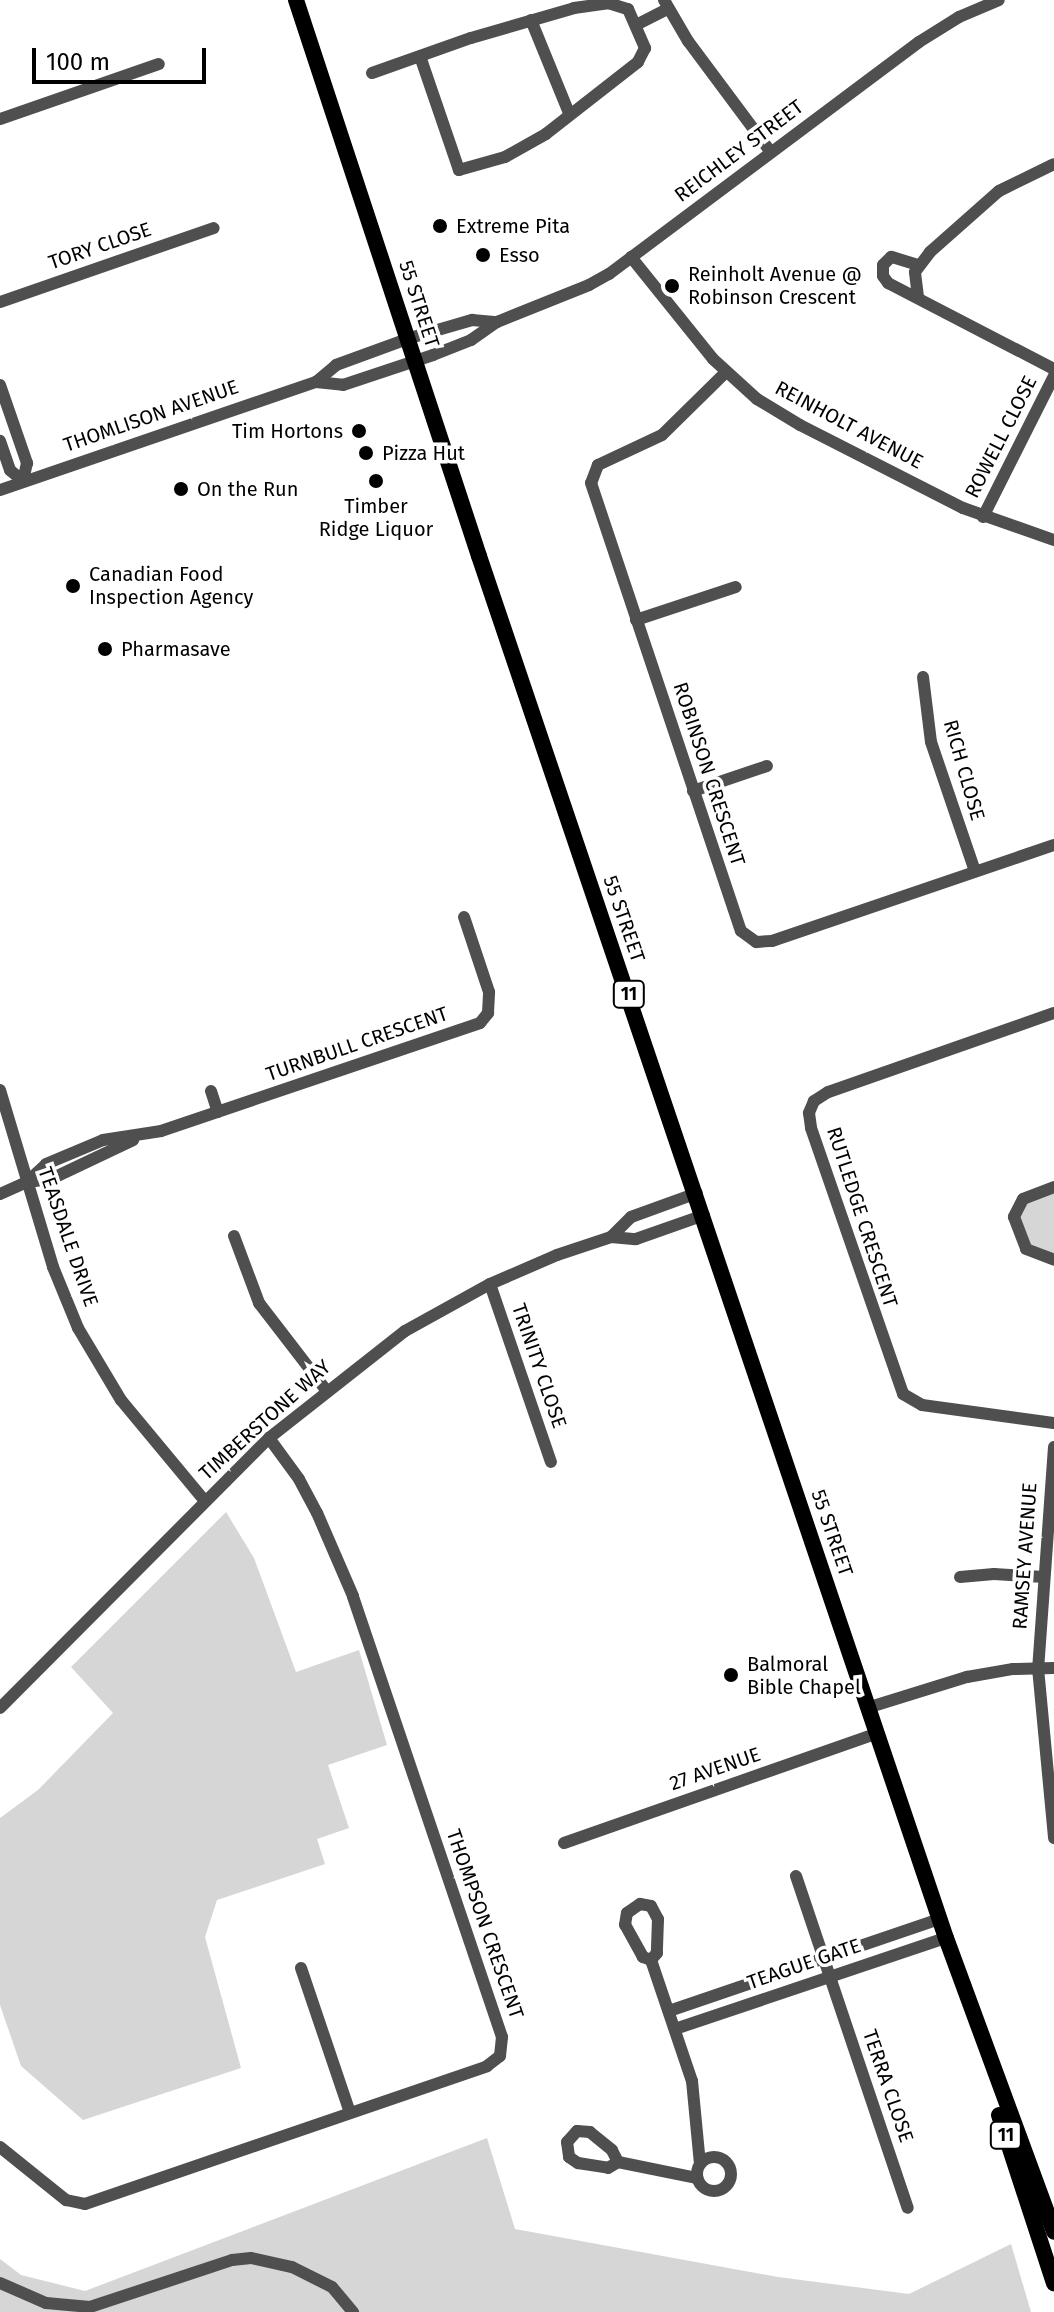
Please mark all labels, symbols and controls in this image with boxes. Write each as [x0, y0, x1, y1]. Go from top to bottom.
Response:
scale bar [36, 32, 210, 82]
text: 100 m [46, 48, 110, 76]
street label: REICHLEY STREET [670, 95, 808, 207]
place label: Extreme Pita [456, 214, 570, 238]
street label: TORY CLOSE [45, 217, 155, 275]
marker: Extreme Pita [431, 217, 449, 235]
place label: Esso [499, 243, 540, 267]
marker: Esso [474, 246, 492, 264]
street label: 55 STREET [394, 258, 444, 350]
place label: Reinholt Avenue @ Robinson Crescent [688, 262, 862, 309]
marker: Reinholt Avenue @ Robinson Crescent [663, 277, 681, 295]
street label: ROWELL CLOSE [960, 372, 1042, 502]
street label: THOMLISON AVENUE [60, 375, 242, 457]
street label: REINHOLT AVENUE [771, 376, 927, 474]
place label: Tim Hortons [232, 419, 343, 443]
marker: Tim Hortons [350, 422, 368, 440]
place label: Pizza Hut [382, 441, 465, 465]
marker: Pizza Hut [357, 444, 375, 462]
marker: Timber Ridge Liquor [367, 472, 385, 490]
place label: On the Run [197, 477, 298, 501]
marker: On the Run [172, 480, 190, 498]
place label: Timber Ridge Liquor [319, 494, 433, 541]
place label: Canadian Food Inspection Agency [89, 562, 253, 609]
marker: Canadian Food Inspection Agency [64, 577, 82, 595]
place label: Pharmasave [121, 637, 231, 661]
marker: Pharmasave [96, 640, 114, 658]
street label: ROBINSON CRESCENT [668, 679, 750, 869]
street label: RICH CLOSE [938, 717, 990, 823]
street label: 55 STREET [598, 873, 650, 965]
road number: 11 [611, 980, 647, 1008]
street label: TURNBULL CRESCENT [263, 1002, 451, 1086]
street label: RUTLEDGE CRESCENT [821, 1124, 903, 1310]
street label: TEASDALE DRIVE [33, 1164, 103, 1310]
street label: TRINITY CLOSE [506, 1301, 572, 1431]
street label: TIMBERSTONE WAY [194, 1355, 336, 1485]
street label: RAMSEY AVENUE [1008, 1482, 1042, 1630]
street label: 55 STREET [806, 1487, 858, 1579]
place label: Balmoral Bible Chapel [747, 1652, 861, 1699]
marker: Balmoral Bible Chapel [722, 1666, 740, 1684]
street label: 27 AVENUE [666, 1742, 764, 1796]
street label: THOMPSON CRESCENT [441, 1826, 529, 2022]
street label: TEAGUE GATE [744, 1933, 864, 1995]
street label: TERRA CLOSE [857, 2026, 919, 2146]
road number: 11 [988, 2121, 1024, 2149]

